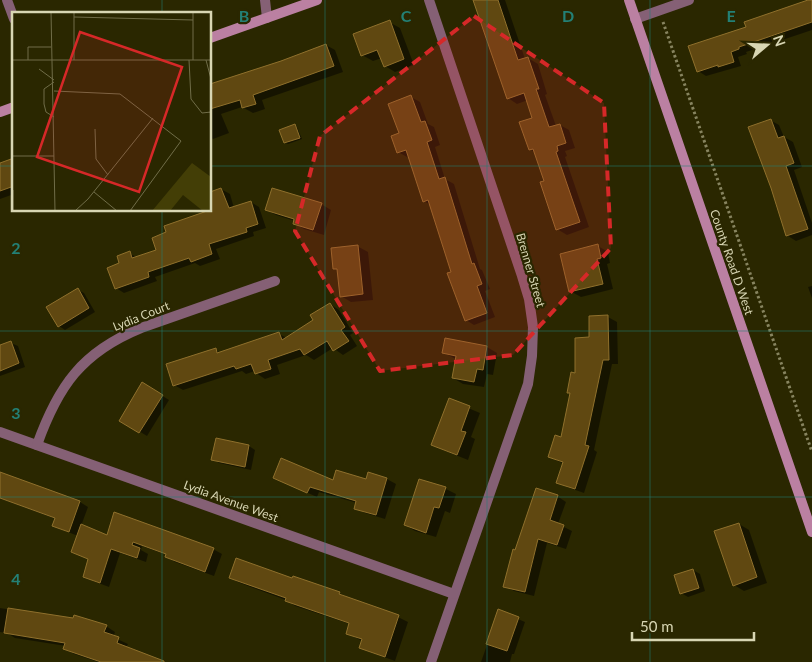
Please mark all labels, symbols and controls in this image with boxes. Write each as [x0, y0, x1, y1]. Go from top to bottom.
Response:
text: B [239, 6, 249, 25]
text: C [401, 6, 412, 25]
text: D [562, 6, 574, 25]
text: E [726, 6, 736, 25]
inset map [12, 12, 211, 211]
north arrow [742, 20, 792, 70]
text: N [770, 33, 790, 48]
street label: County Road D West [707, 207, 757, 317]
street label: Brenner Street [513, 231, 549, 310]
text: 2 [11, 238, 21, 257]
street label: Lydia Court [110, 298, 172, 334]
text: 3 [11, 403, 21, 422]
street label: Lydia Avenue West [182, 477, 281, 525]
text: 4 [11, 569, 21, 588]
scale bar [632, 610, 754, 642]
text: 50 m [640, 617, 674, 635]

